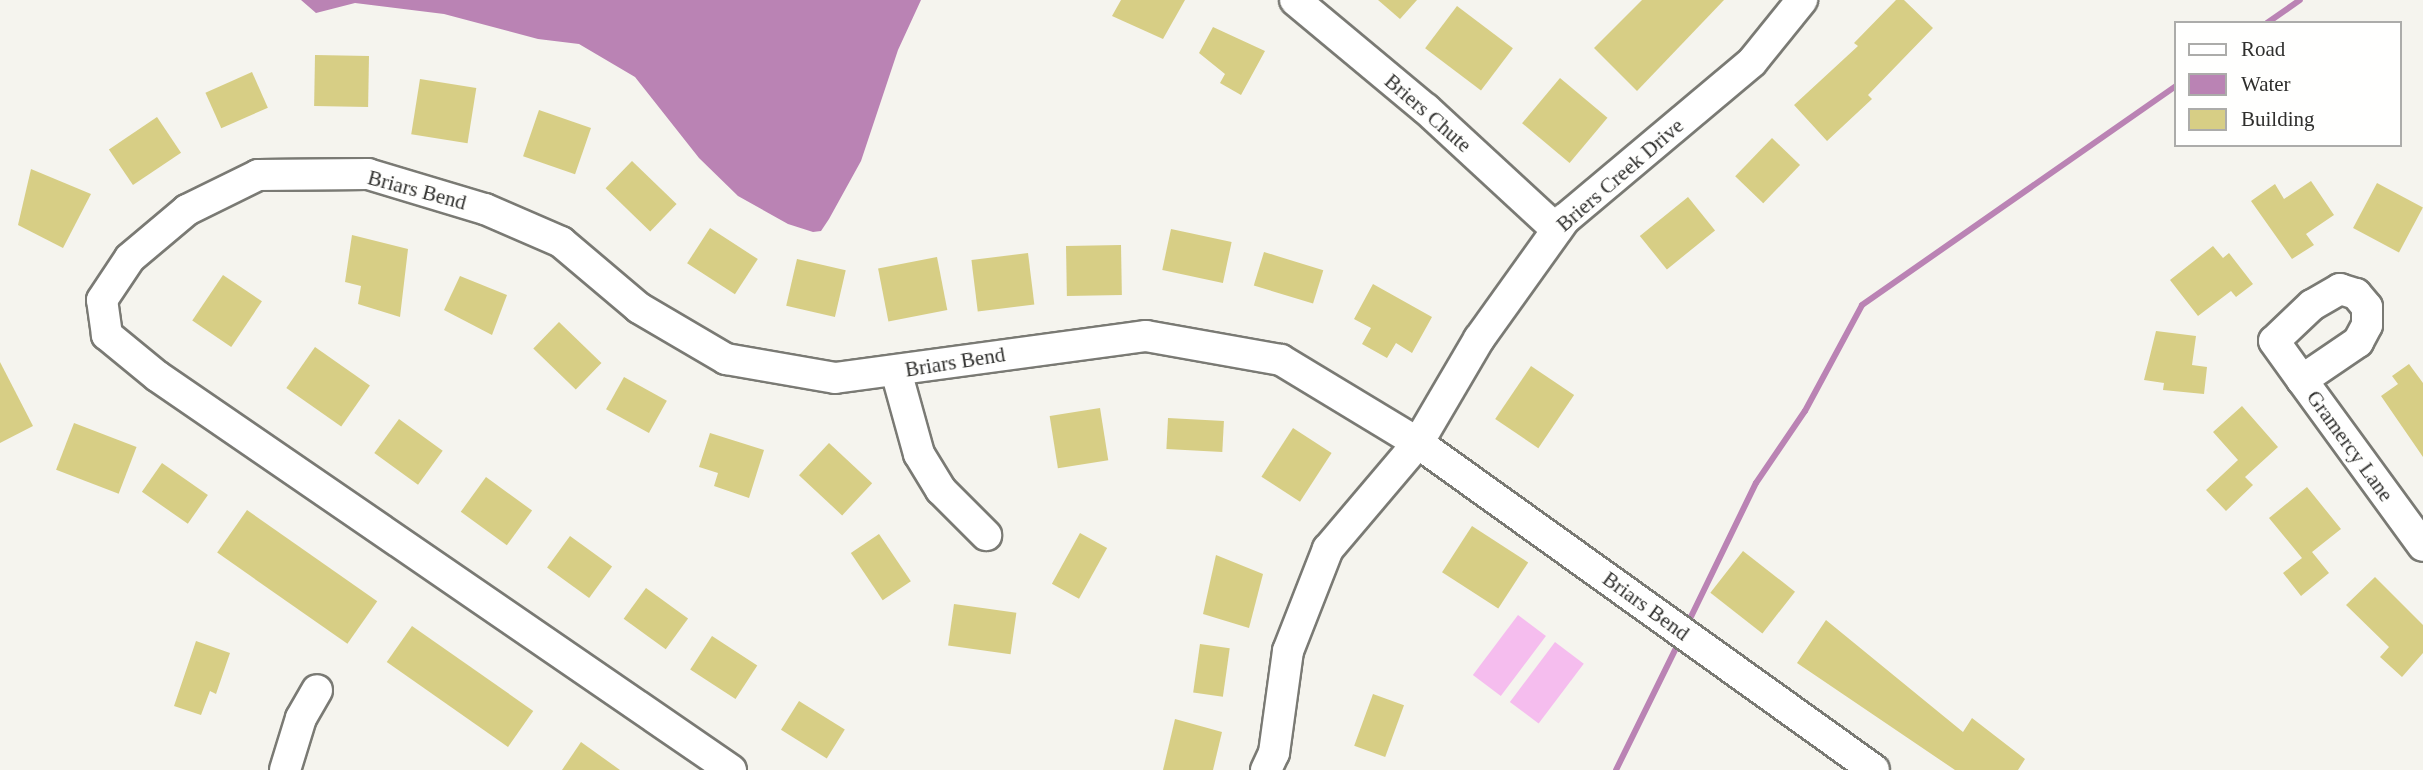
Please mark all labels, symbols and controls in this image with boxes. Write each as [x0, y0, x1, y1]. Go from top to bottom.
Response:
legend [2174, 21, 2402, 147]
text: Road [2241, 37, 2285, 61]
street label: Briers Chute [1379, 68, 1477, 158]
text: Water [2241, 72, 2291, 96]
text: Building [2241, 107, 2315, 131]
street label: Briers Creek Drive [1551, 113, 1689, 237]
street label: Briars Bend [365, 165, 469, 215]
street label: Briars Bend [903, 342, 1007, 382]
street label: Gramercy Lane [2301, 386, 2399, 506]
street label: Briars Bend [1598, 566, 1694, 646]

